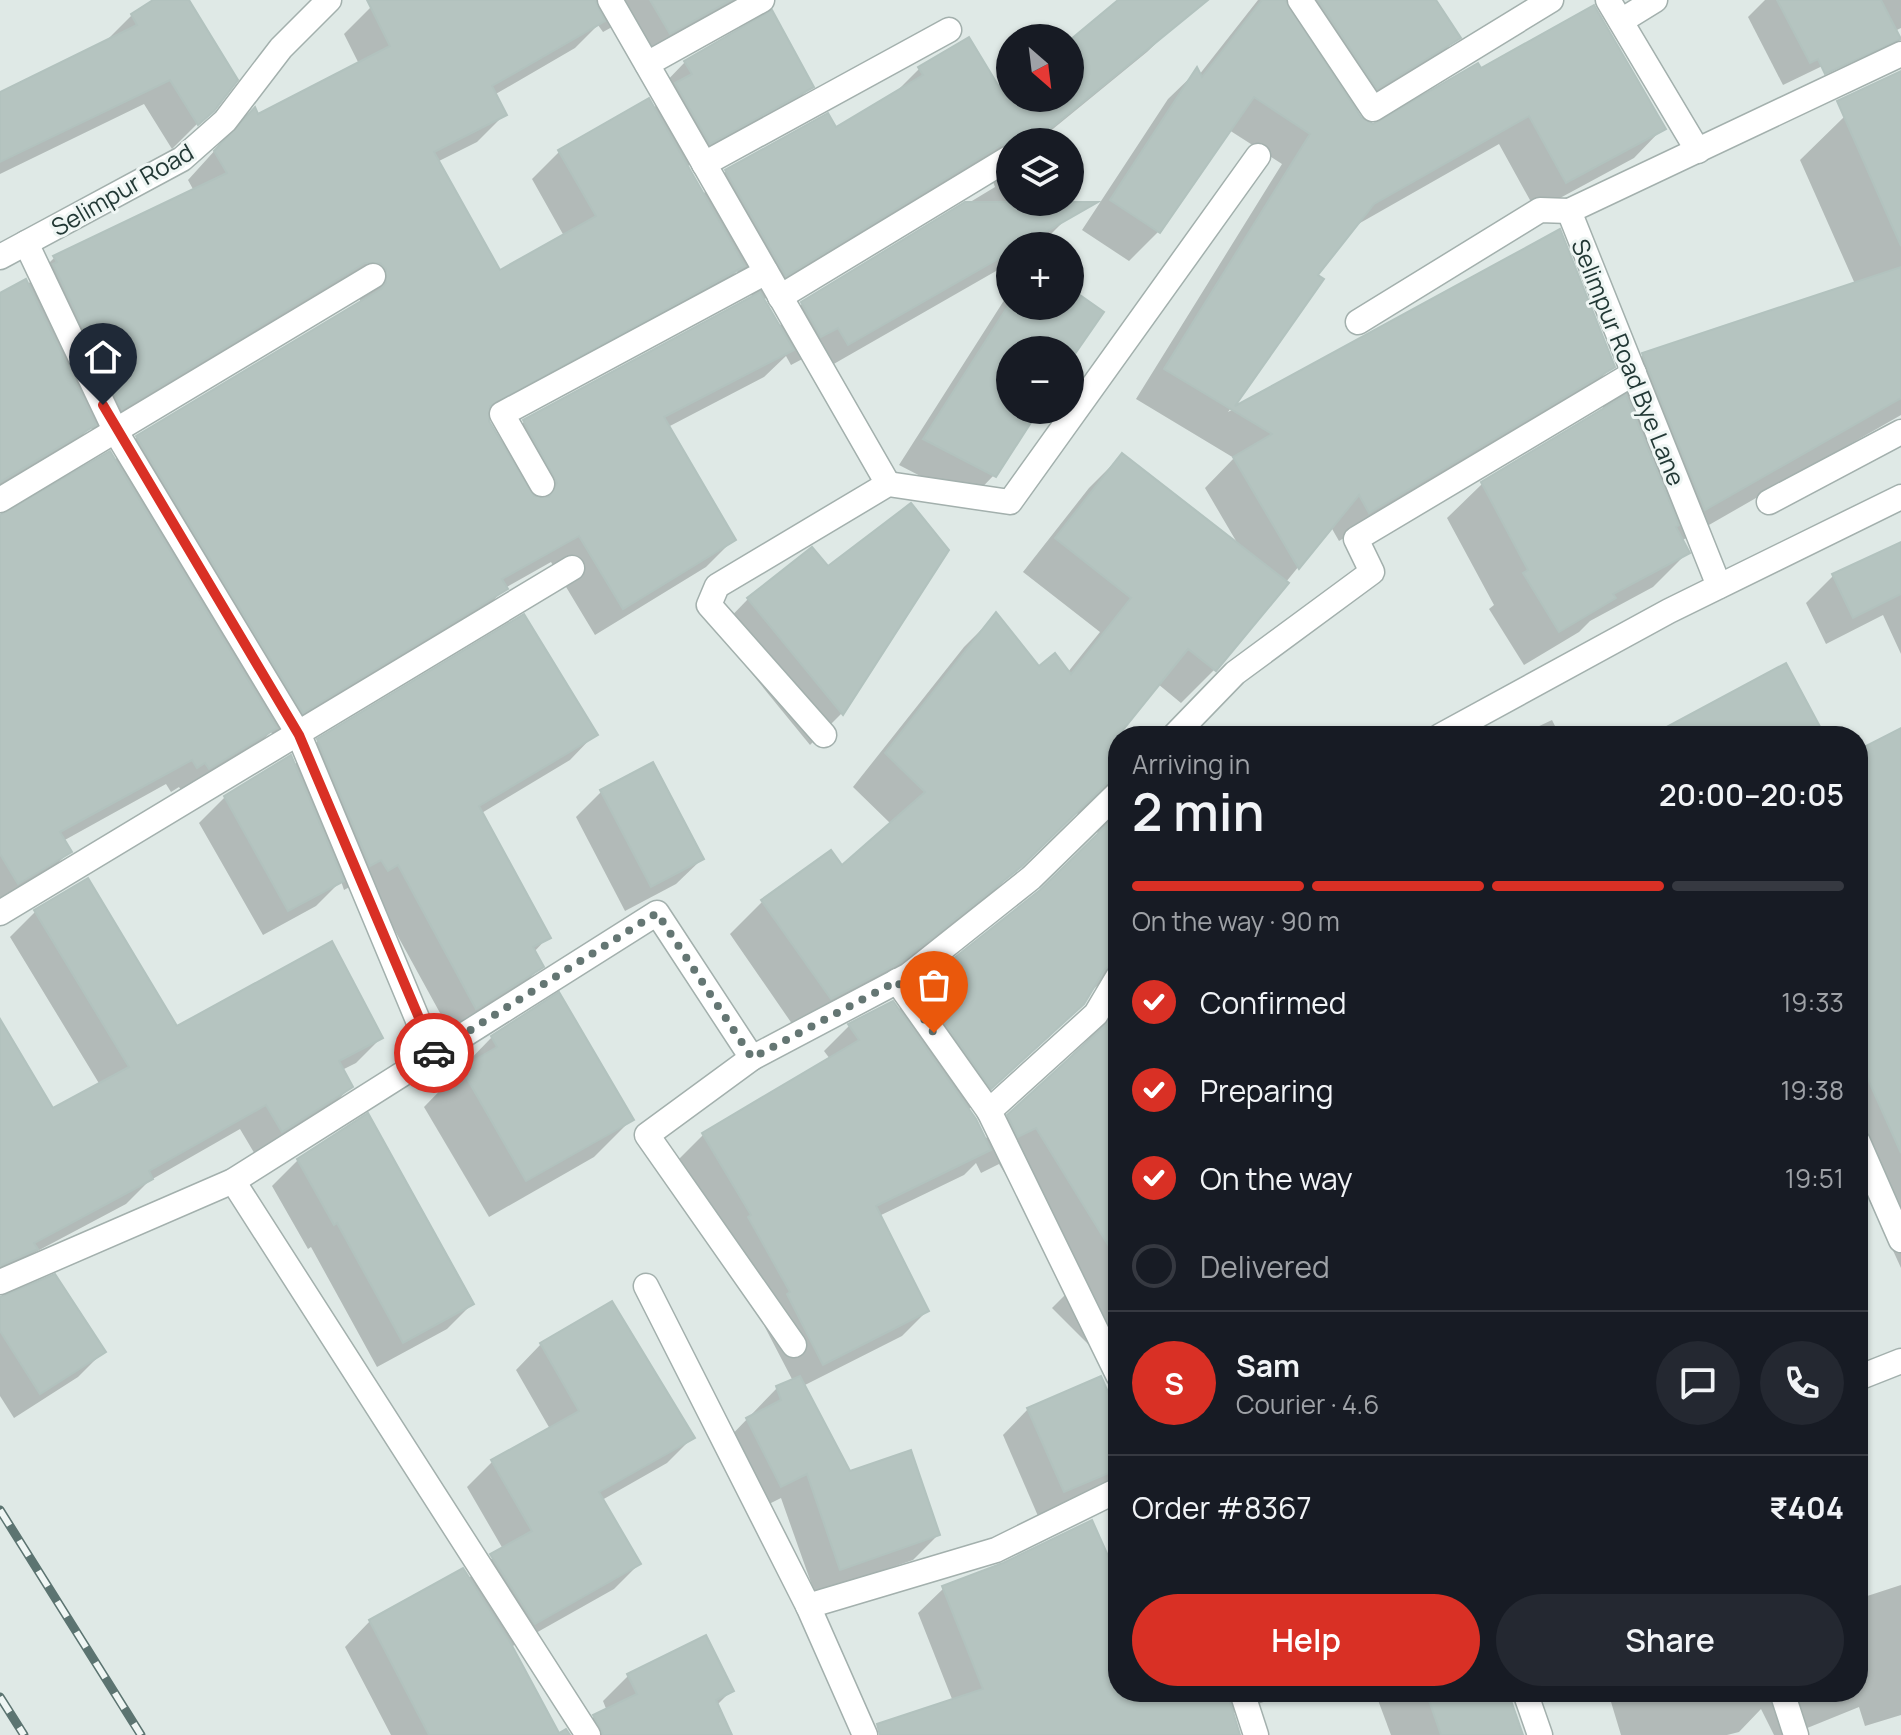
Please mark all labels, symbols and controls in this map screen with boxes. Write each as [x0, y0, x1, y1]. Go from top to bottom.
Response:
north arrow [996, 24, 1084, 112]
map controls [996, 24, 1084, 424]
button: layers [996, 128, 1084, 216]
street label: Selimpur Road [45, 135, 199, 243]
button: + [996, 232, 1084, 320]
street label: Selimpur Road Bye Lane [1564, 234, 1694, 490]
pin [69, 323, 137, 405]
icon: home [81, 335, 125, 379]
button: − [996, 336, 1084, 424]
text: Arriving in [1132, 746, 1250, 782]
text: 20:00–20:05 [1659, 774, 1844, 815]
text: 2 min [1132, 776, 1265, 847]
text: On the way · 90 m [1132, 903, 1340, 939]
pin [900, 951, 968, 1033]
icon: bag [912, 963, 956, 1007]
icon: check [1132, 980, 1176, 1024]
text: Confirmed [1200, 982, 1347, 1023]
text: 19:33 [1781, 984, 1844, 1020]
courier [394, 1013, 474, 1093]
icon: car [412, 1031, 456, 1075]
icon: check [1132, 1068, 1176, 1112]
text: Preparing [1200, 1070, 1334, 1111]
text: 19:38 [1780, 1072, 1844, 1108]
icon: check [1132, 1156, 1176, 1200]
text: On the way [1200, 1158, 1353, 1199]
text: 19:51 [1785, 1160, 1844, 1196]
text: Delivered [1200, 1246, 1330, 1287]
button: chat [1656, 1341, 1740, 1425]
button: phone [1760, 1341, 1844, 1425]
text: Sam [1236, 1345, 1300, 1386]
text: S [1164, 1363, 1184, 1404]
text: Courier · 4.6 [1236, 1386, 1379, 1422]
text: Order #8367 [1132, 1487, 1312, 1528]
text: ₹404 [1769, 1487, 1844, 1528]
button: Help [1132, 1594, 1480, 1686]
button: Share [1496, 1594, 1844, 1686]

